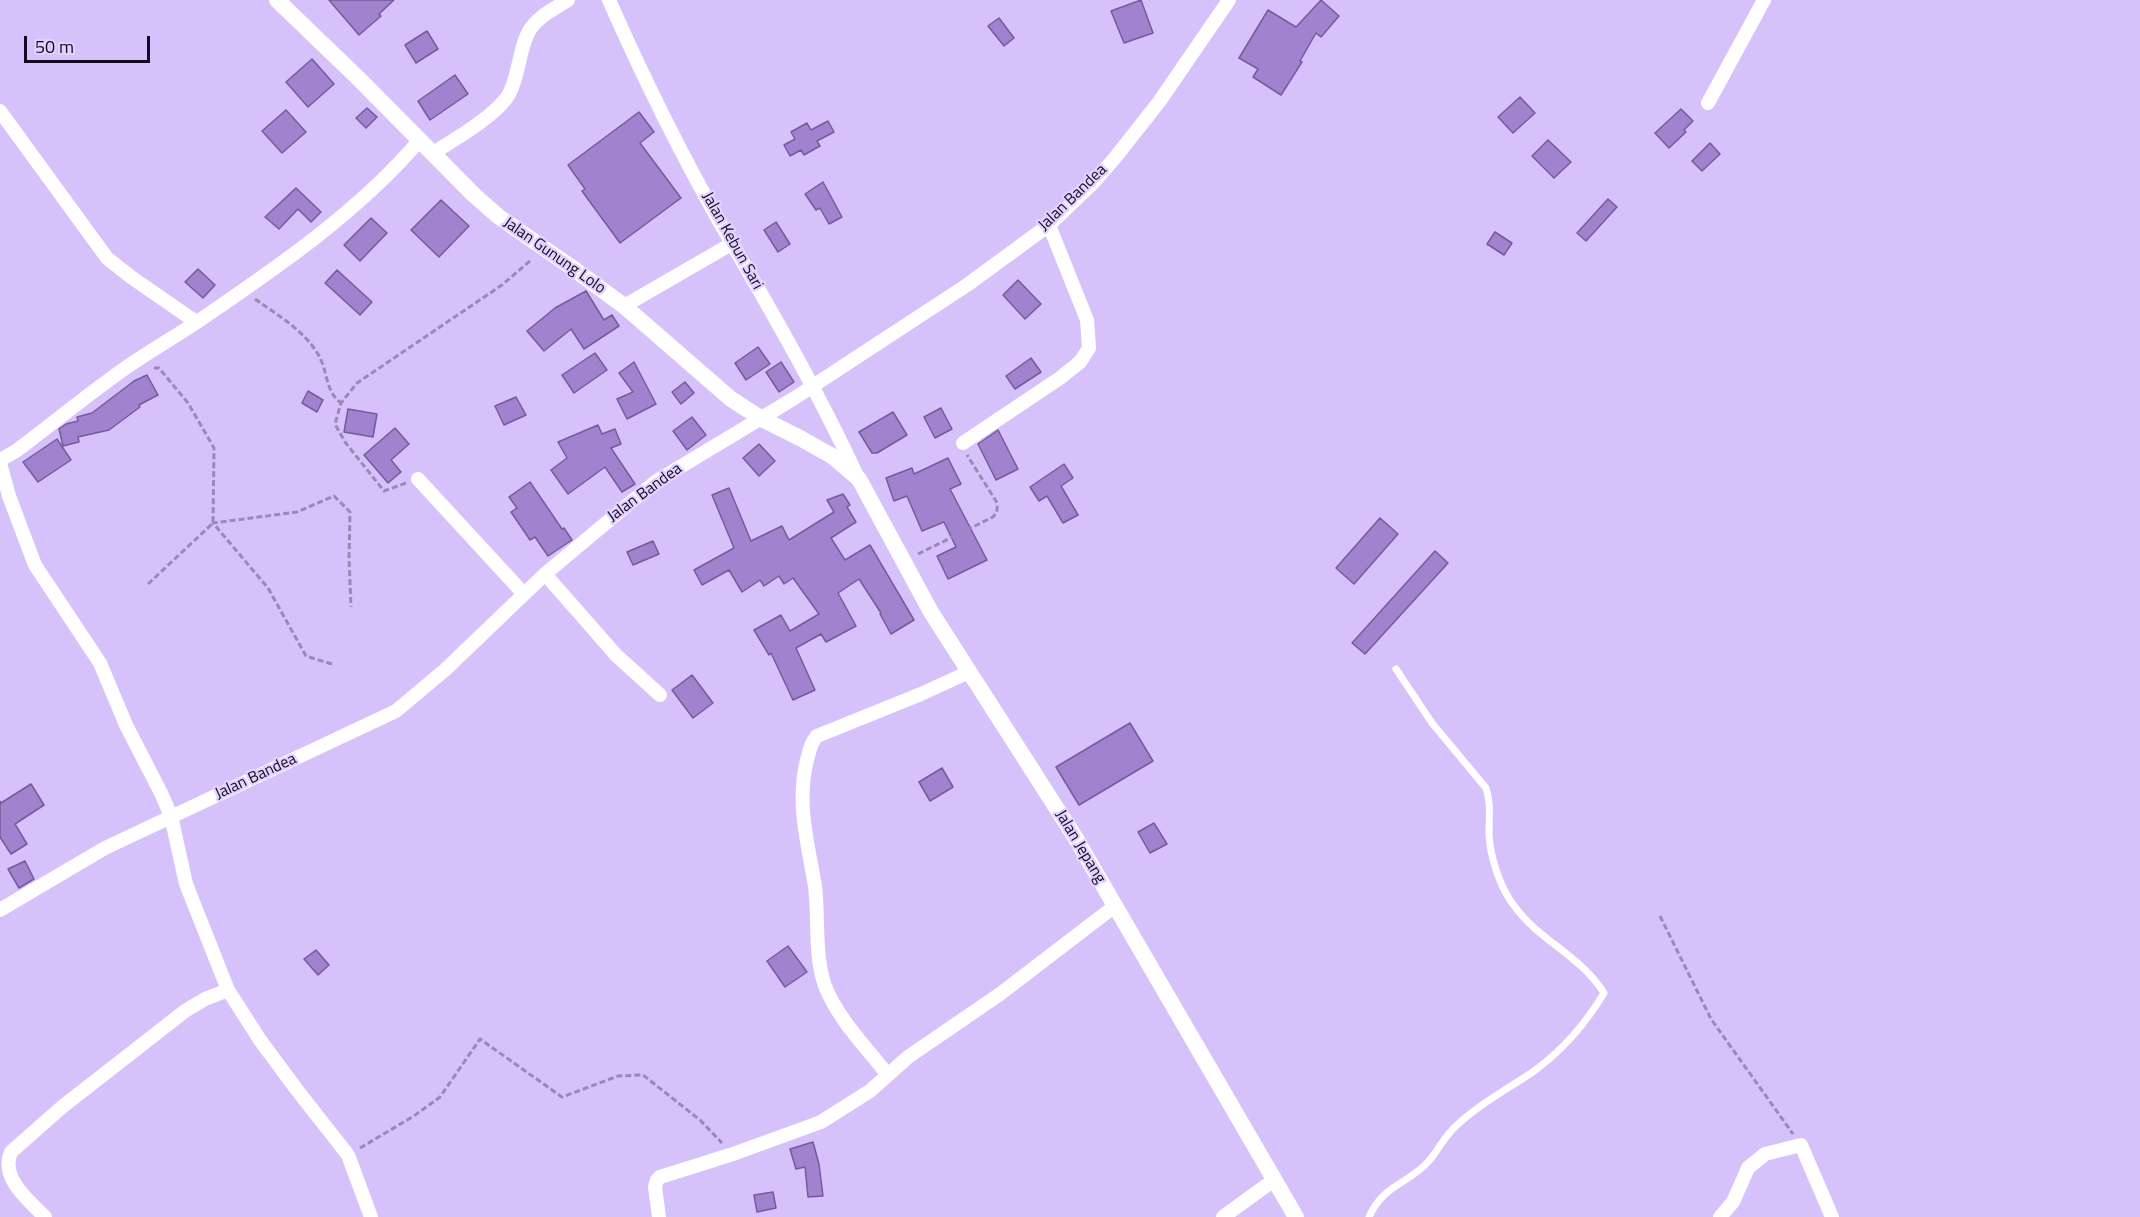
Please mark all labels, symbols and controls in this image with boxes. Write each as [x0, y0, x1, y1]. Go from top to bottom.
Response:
scale bar [27, 24, 153, 62]
text: 50 m [35, 33, 74, 60]
street label: Jalan Bandea [1035, 161, 1111, 235]
street label: Jalan Kebun Sari [697, 189, 767, 293]
street label: Jalan Gunung Lolo [499, 214, 609, 298]
street label: Jalan Bandea [604, 460, 686, 526]
street label: Jalan Bandea [212, 750, 300, 804]
street label: Jalan Jepang [1051, 807, 1109, 887]

